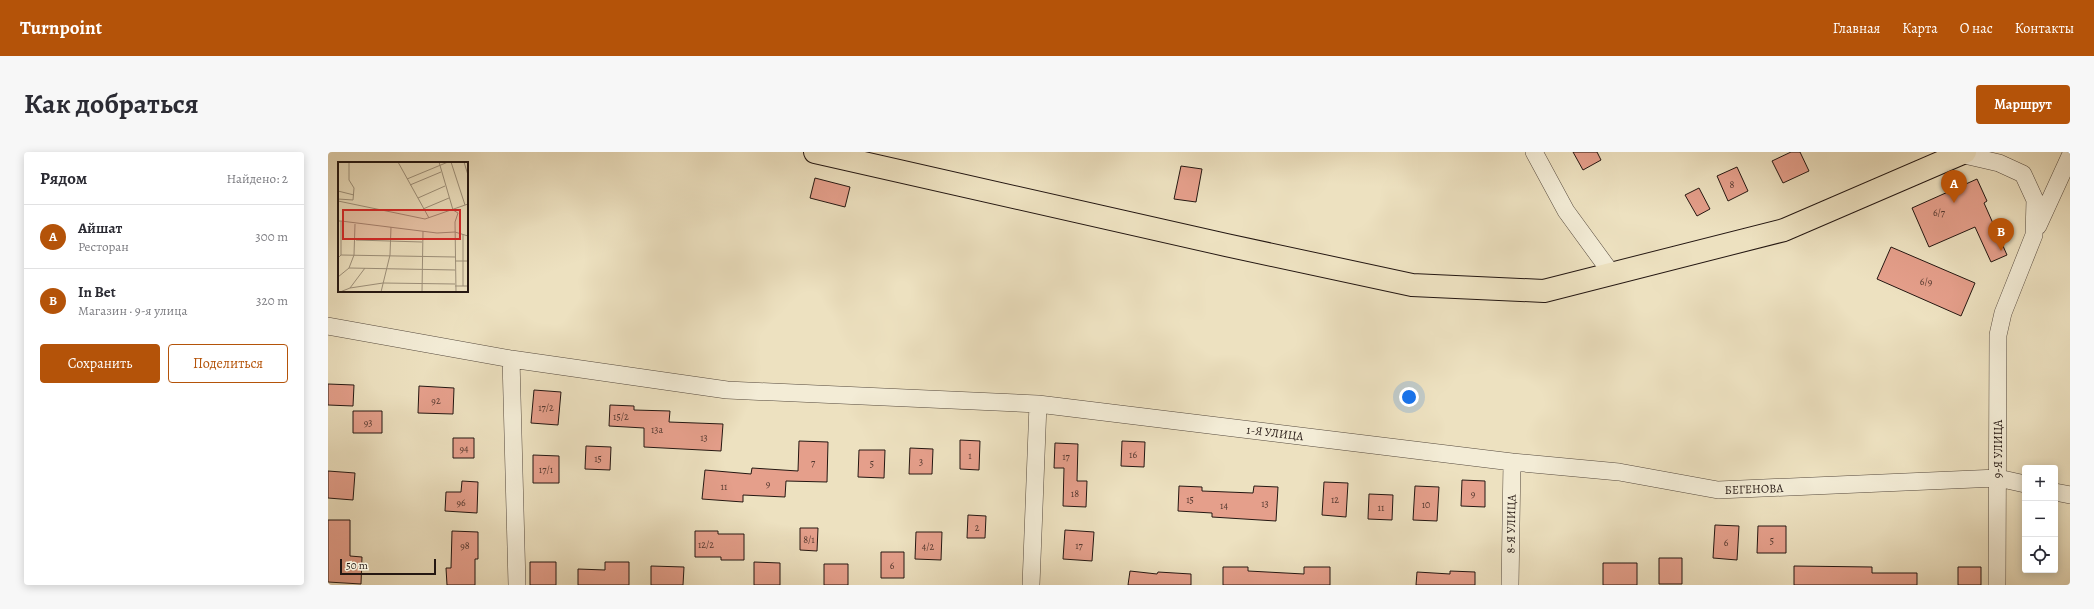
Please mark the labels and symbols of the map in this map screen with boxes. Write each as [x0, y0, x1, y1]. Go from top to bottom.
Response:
inset map [338, 162, 468, 292]
pin: A [1941, 170, 1967, 203]
house number: 8 [1730, 178, 1735, 191]
house number: 6/7 [1933, 206, 1946, 219]
pin: B [1988, 218, 2014, 251]
house number: 6/9 [1920, 275, 1933, 288]
your location [1399, 387, 1419, 407]
house number: 92 [431, 394, 441, 407]
house number: 17/2 [538, 401, 554, 414]
house number: 15/2 [613, 410, 629, 423]
house number: 93 [364, 416, 372, 429]
street label: 9-Я УЛИЦА [1990, 419, 2006, 478]
street label: 1-Я УЛИЦА [1246, 422, 1305, 445]
house number: 13а [651, 423, 663, 436]
house number: 13 [700, 431, 708, 444]
house number: 94 [459, 442, 469, 455]
house number: 16 [1129, 448, 1137, 461]
house number: 1 [968, 449, 972, 462]
house number: 17 [1062, 450, 1071, 463]
house number: 15 [594, 452, 602, 465]
house number: 3 [919, 455, 923, 468]
house number: 7 [811, 456, 816, 469]
house number: 5 [870, 457, 874, 470]
house number: 17/1 [539, 463, 554, 476]
house number: 9 [766, 477, 771, 490]
house number: 11 [721, 480, 728, 493]
street label: БЕГЕНОВА [1724, 480, 1785, 498]
house number: 18 [1071, 487, 1079, 500]
house number: 9 [1471, 487, 1476, 500]
house number: 15 [1186, 493, 1194, 506]
house number: 12 [1331, 493, 1339, 506]
street label: 8-Я УЛИЦА [1502, 493, 1520, 554]
house number: 96 [456, 496, 466, 509]
house number: 13 [1261, 497, 1269, 510]
house number: 10 [1422, 498, 1430, 511]
house number: 14 [1220, 499, 1228, 512]
house number: 11 [1378, 501, 1385, 514]
house number: 2 [975, 521, 980, 534]
house number: 8/1 [803, 533, 815, 546]
house number: 5 [1770, 534, 1774, 547]
house number: 6 [1724, 536, 1729, 549]
house number: 12/2 [698, 538, 714, 551]
house number: 98 [460, 539, 470, 552]
house number: 17 [1075, 539, 1084, 552]
house number: 4/2 [922, 540, 935, 553]
scale bar [340, 557, 436, 576]
house number: 6 [890, 559, 895, 572]

